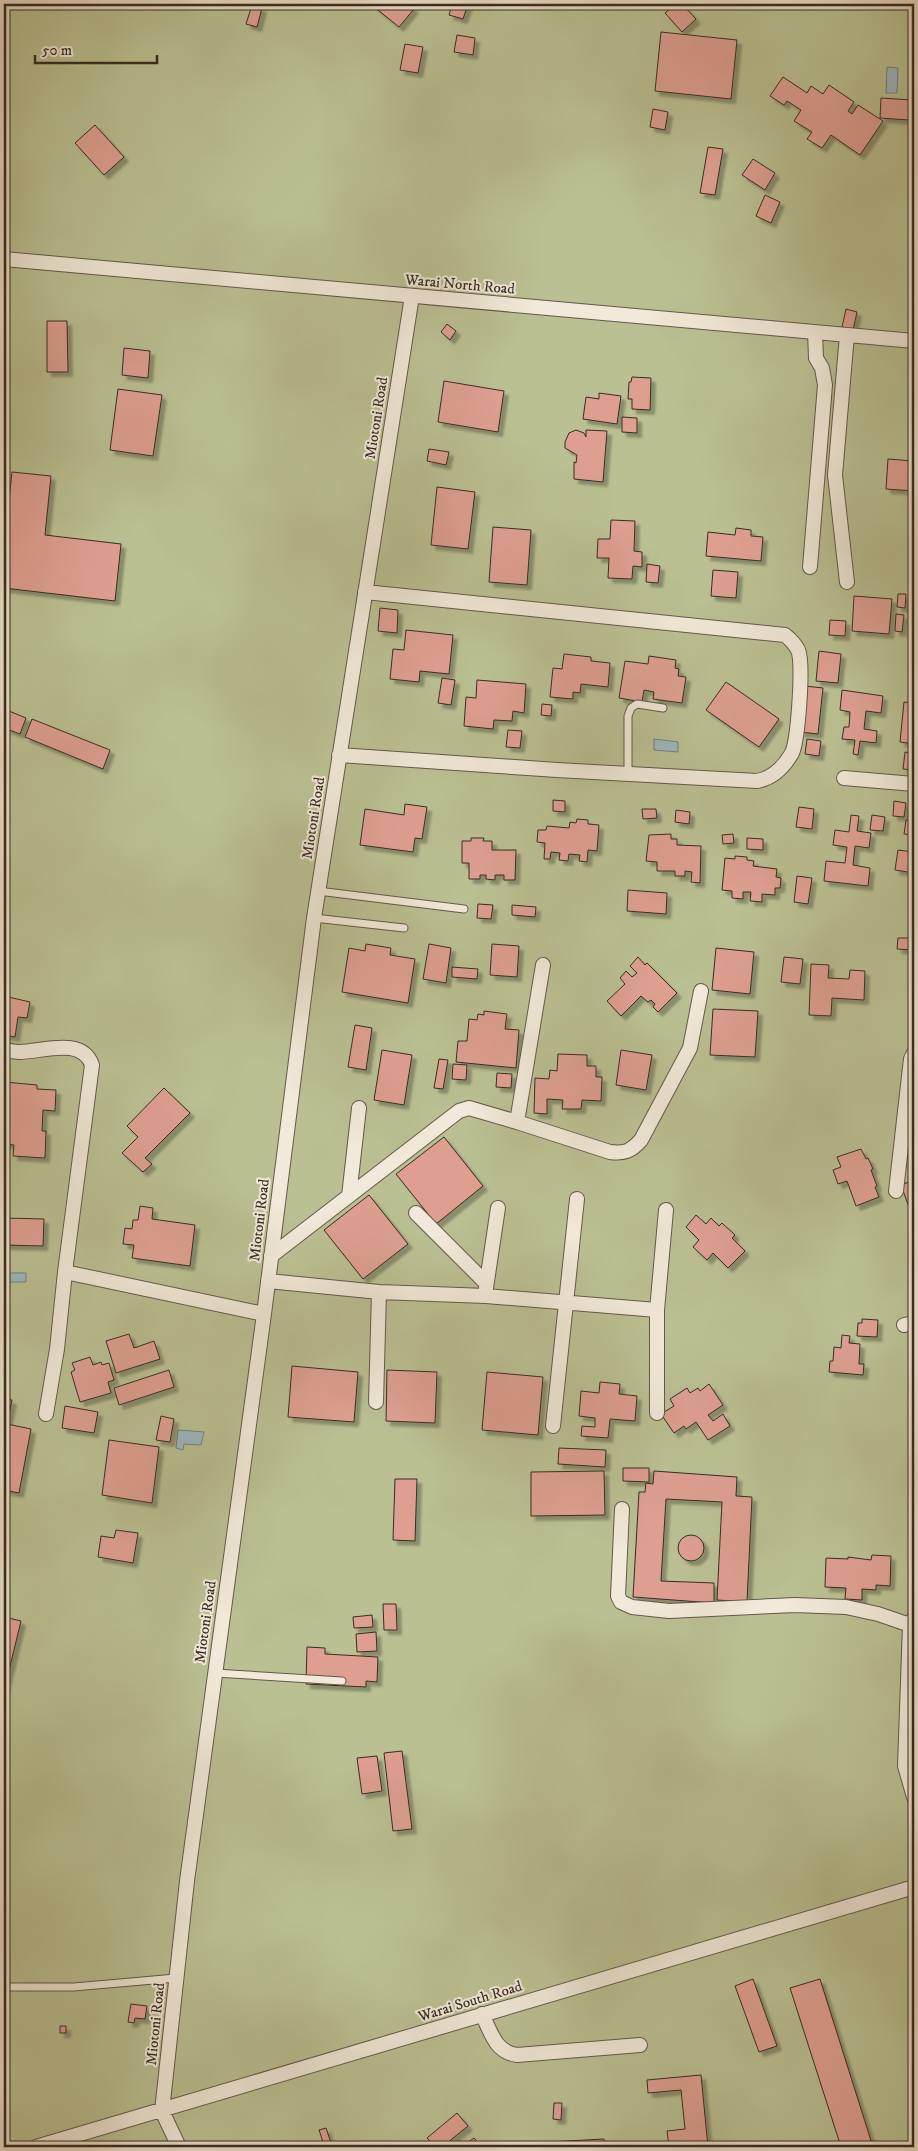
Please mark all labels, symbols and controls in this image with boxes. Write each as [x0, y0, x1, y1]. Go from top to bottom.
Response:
scale bar [35, 32, 158, 64]
text: 50 m [42, 41, 72, 60]
street label: Warai North Road [403, 270, 516, 299]
street label: Miotoni Road [361, 375, 392, 461]
street label: Miotoni Road [298, 775, 329, 861]
street label: Miotoni Road [245, 1177, 274, 1262]
street label: Miotoni Road [190, 1579, 221, 1664]
street label: Warai South Road [415, 1977, 525, 2027]
street label: Miotoni Road [142, 1981, 169, 2066]

